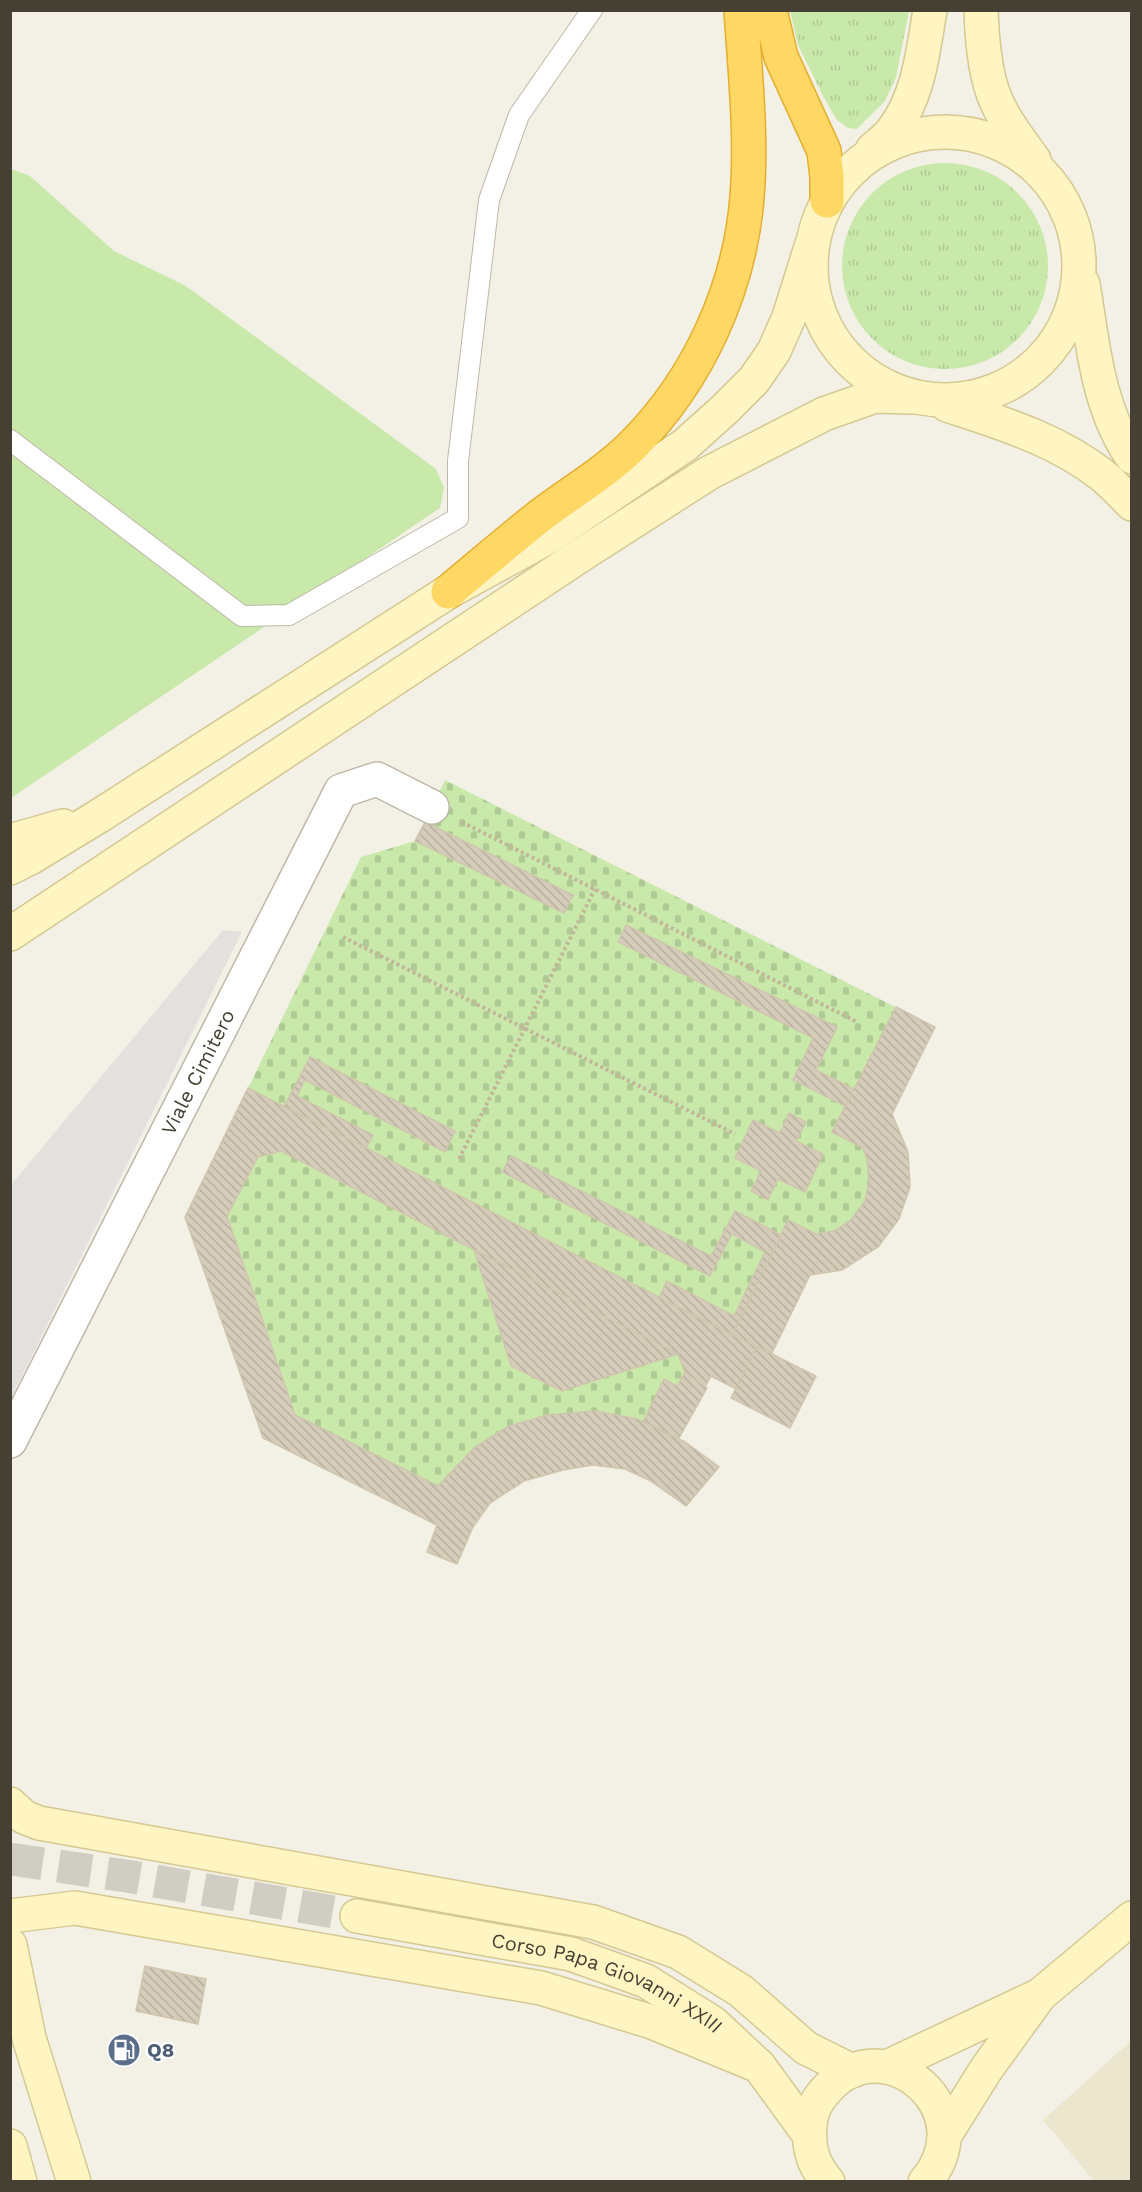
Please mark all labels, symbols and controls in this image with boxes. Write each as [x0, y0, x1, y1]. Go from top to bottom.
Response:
street label: Viale Cimitero [156, 1005, 240, 1139]
street label: Corso Papa Giovanni XXIII [490, 1928, 728, 2038]
fuel station icon: Q8 [106, 2032, 142, 2068]
place label: Q8 [147, 2038, 174, 2062]

